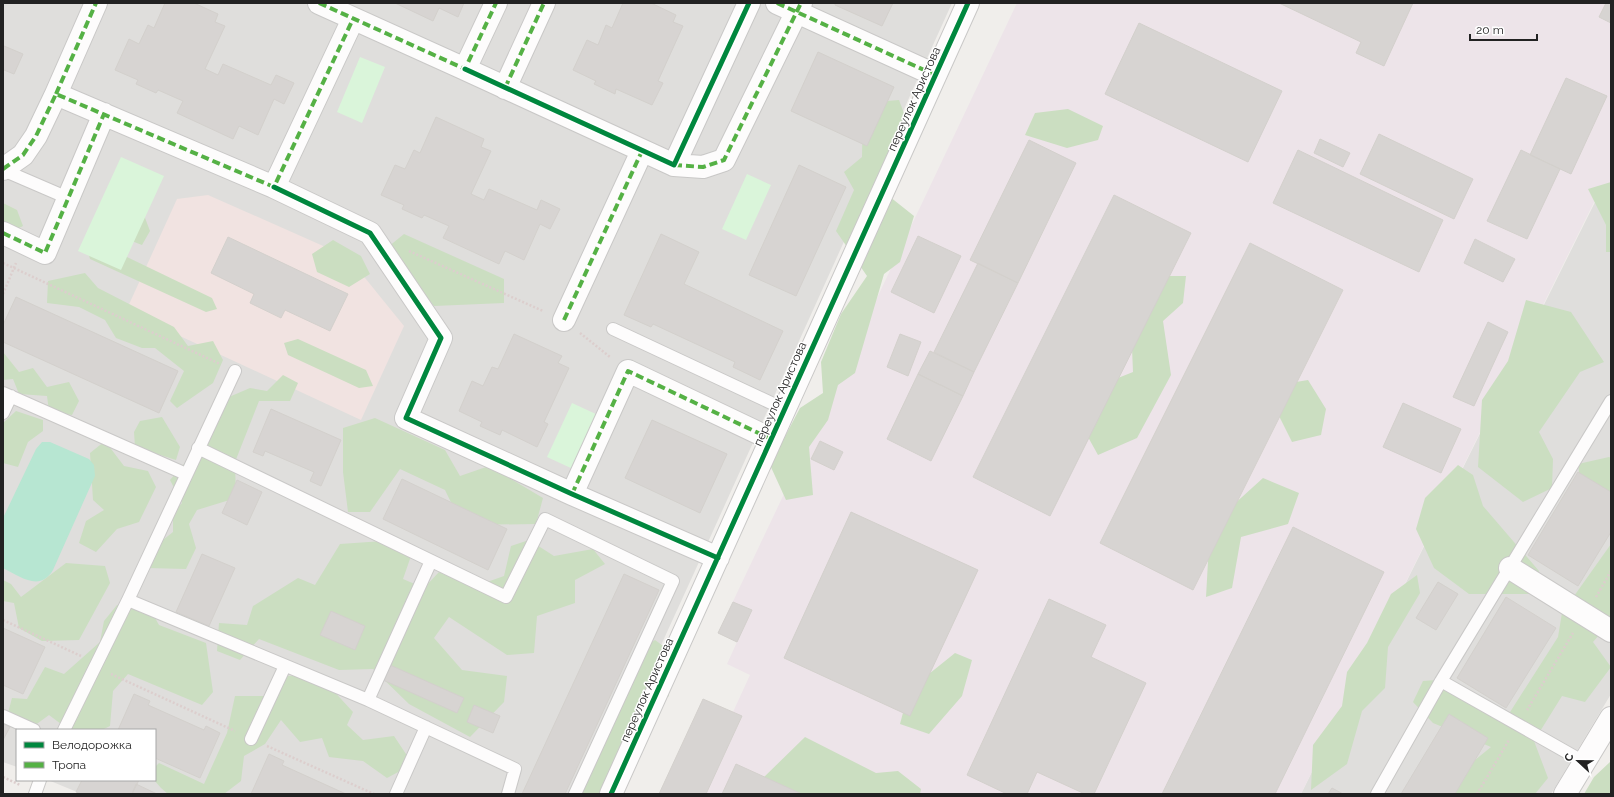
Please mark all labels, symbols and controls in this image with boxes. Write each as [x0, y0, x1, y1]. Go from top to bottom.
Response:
scale bar [1470, 16, 1537, 42]
text: 20 m [1476, 23, 1504, 37]
street label: переулок Аристова [885, 45, 943, 153]
street label: переулок Аристова [751, 340, 809, 448]
street label: переулок Аристова [618, 636, 676, 744]
legend [16, 729, 156, 781]
text: Велодорожка [52, 738, 132, 752]
north arrow [1558, 741, 1598, 781]
text: С [1562, 751, 1577, 763]
text: Тропа [52, 758, 86, 772]

